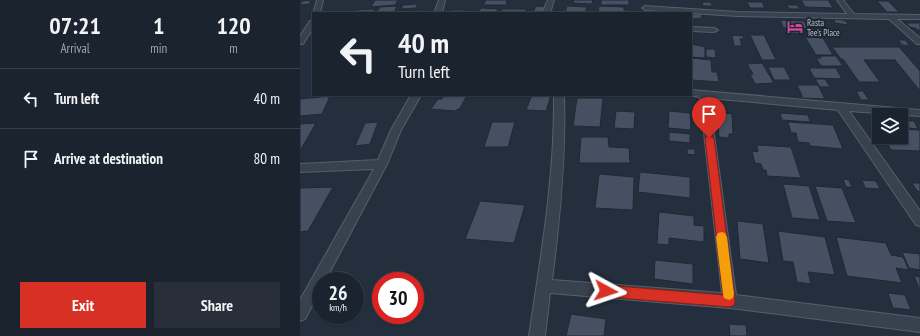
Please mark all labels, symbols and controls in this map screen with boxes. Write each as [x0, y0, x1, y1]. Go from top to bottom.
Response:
text: 07:21 [49, 10, 101, 41]
text: 1 [153, 10, 164, 41]
text: 120 [216, 10, 251, 41]
place label: Rasta Tee’s Place [807, 17, 840, 38]
hotel icon: Rasta Tee’s Place [786, 18, 804, 36]
text: 40 m [398, 24, 449, 61]
icon: left [332, 28, 384, 80]
text: Arrival [60, 40, 90, 57]
text: min [150, 40, 167, 57]
text: m [229, 40, 238, 57]
text: Turn left [398, 60, 450, 83]
icon: left [20, 88, 42, 110]
text: Turn left [54, 89, 99, 108]
text: 40 m [254, 89, 280, 108]
pin [692, 97, 726, 138]
icon: arrive [698, 103, 720, 125]
map controls [872, 108, 908, 144]
button: layers [872, 108, 908, 144]
icon: arrive [20, 148, 42, 170]
text: Arrive at destination [54, 149, 163, 168]
text: 80 m [254, 149, 280, 168]
position arrow [585, 270, 627, 312]
speed limit sign: 30 [372, 272, 424, 324]
text: 26 [328, 280, 348, 306]
button: Exit [20, 282, 146, 328]
button: Share [154, 282, 280, 328]
text: km/h [329, 301, 347, 314]

